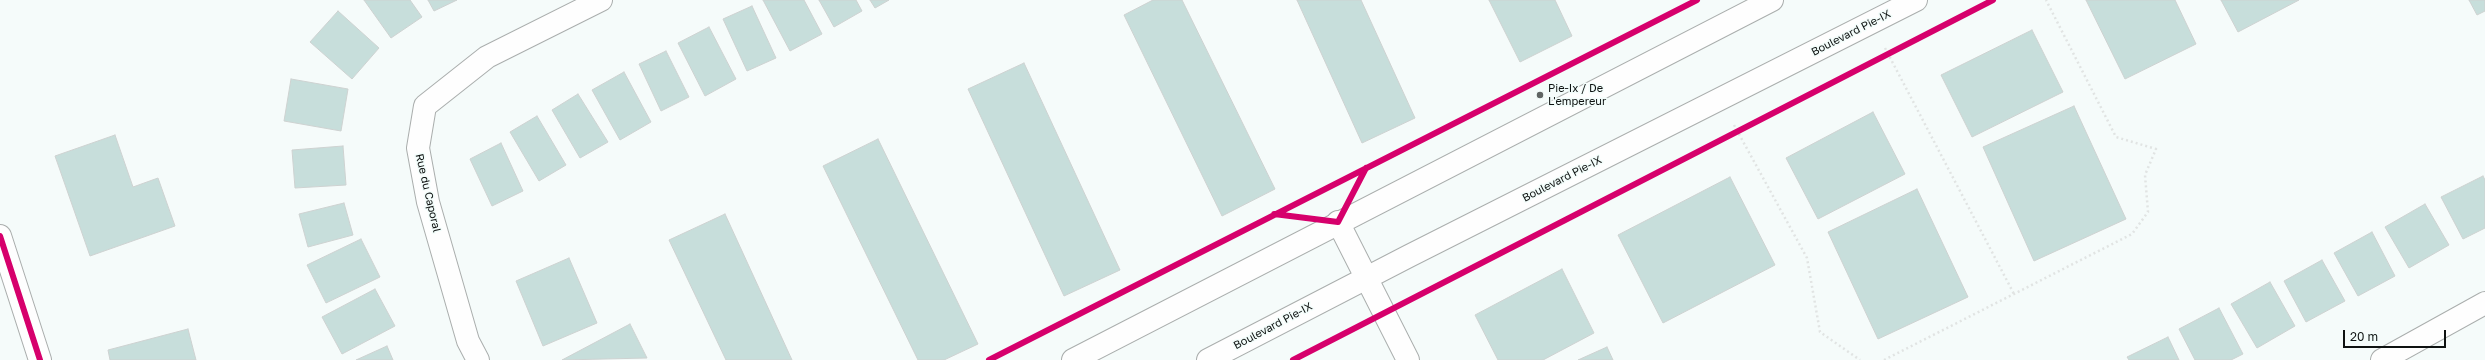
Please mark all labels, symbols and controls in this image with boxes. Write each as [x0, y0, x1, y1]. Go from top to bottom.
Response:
street label: Boulevard Pie-IX [1809, 7, 1893, 59]
place label: Pie-Ix / De L'empereur [1548, 82, 1606, 108]
marker: Pie-Ix / De L'empereur [1535, 90, 1545, 100]
street label: Rue du Caporal [413, 152, 443, 234]
street label: Boulevard Pie-IX [1520, 153, 1604, 205]
street label: Boulevard Pie-IX [1231, 300, 1315, 352]
scale bar [2345, 322, 2448, 348]
text: 20 m [2350, 329, 2378, 344]

